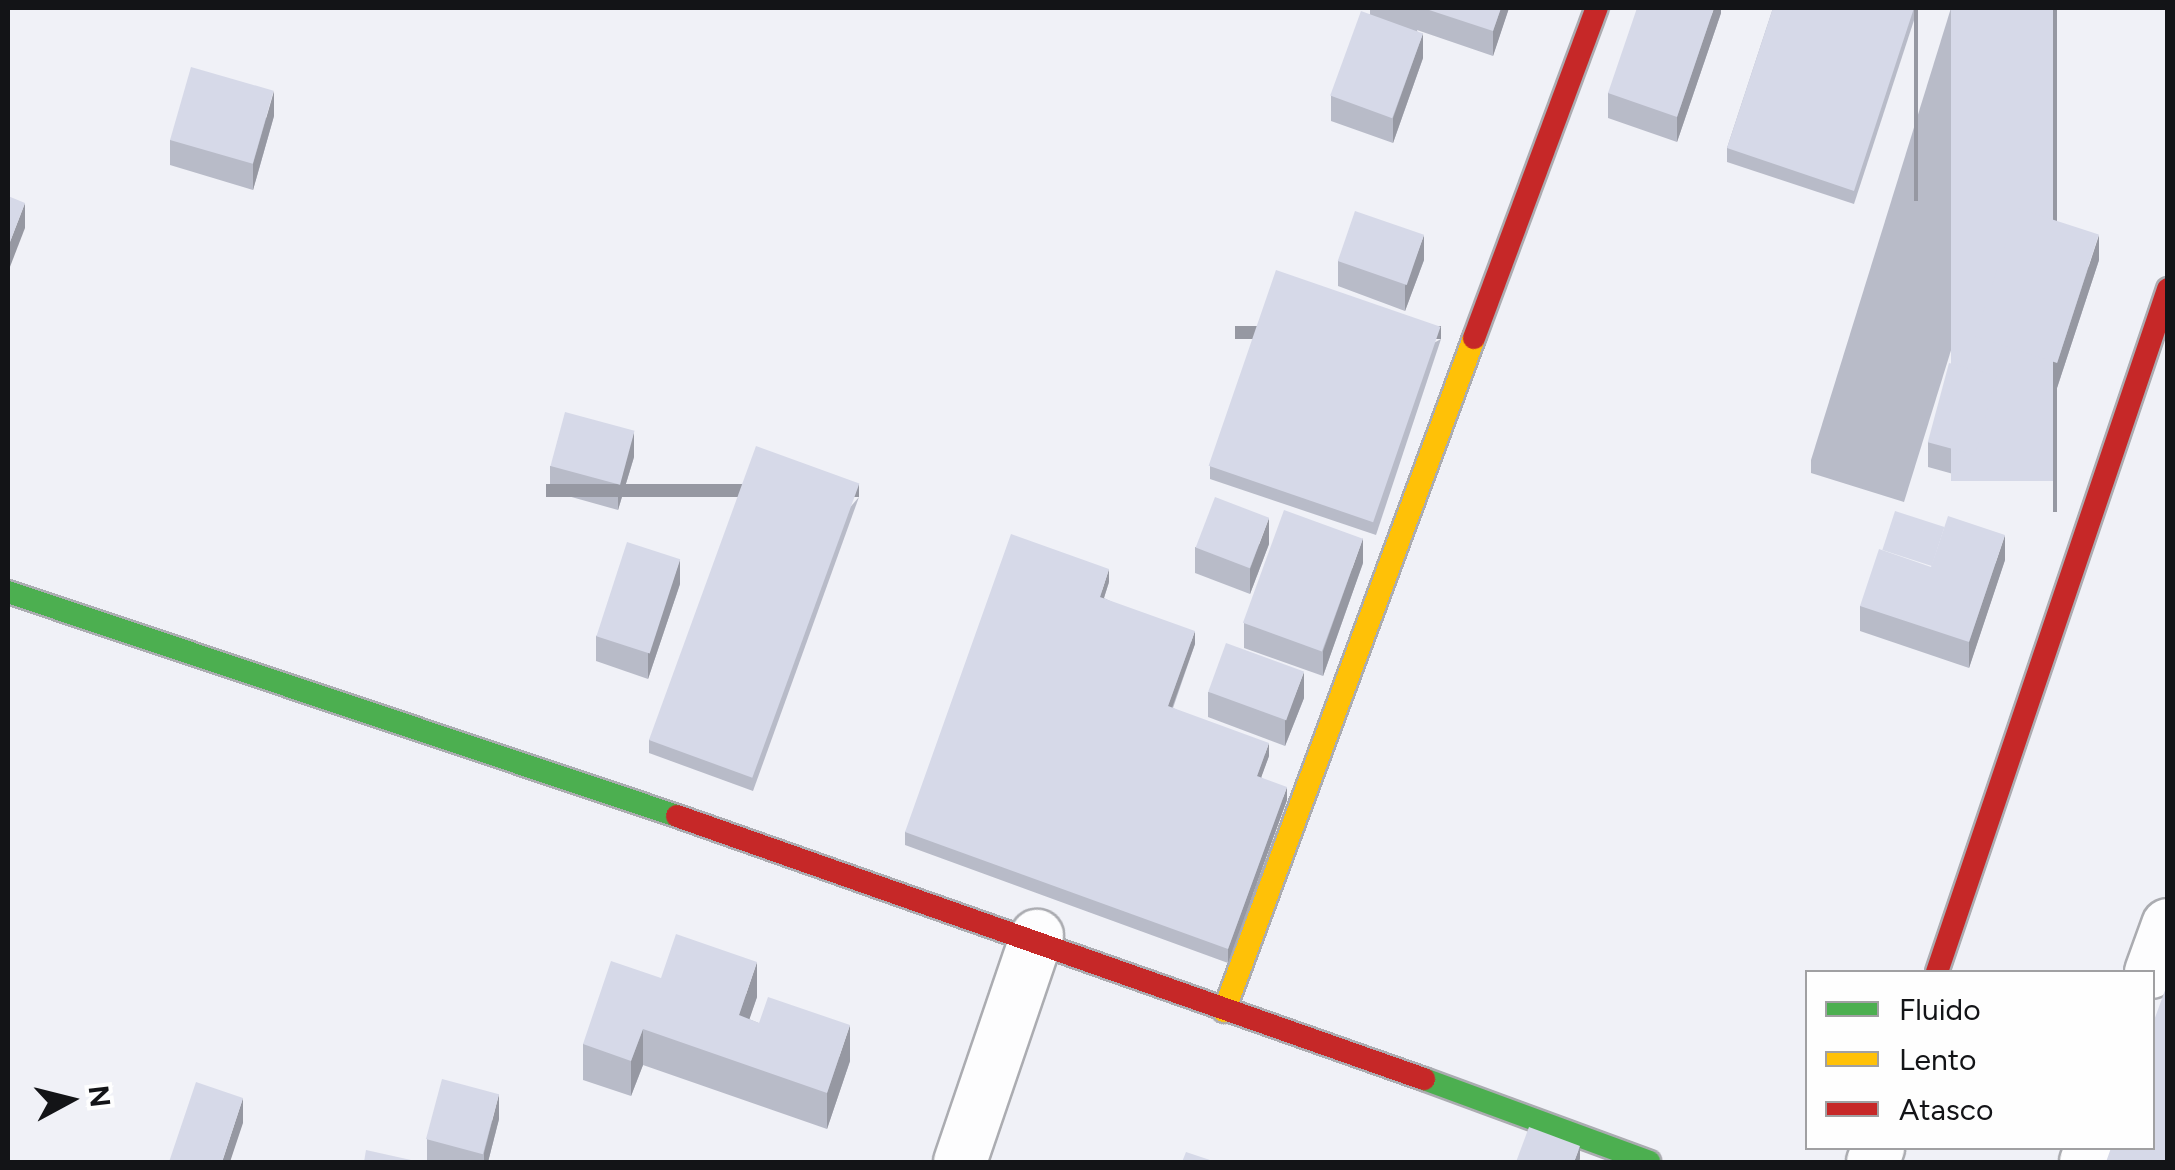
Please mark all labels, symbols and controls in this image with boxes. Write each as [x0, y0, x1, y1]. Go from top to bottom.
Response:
legend [1805, 970, 2155, 1150]
text: Fluido [1899, 991, 1981, 1028]
text: Lento [1899, 1041, 1976, 1078]
north arrow [20, 1050, 120, 1150]
text: N [82, 1084, 118, 1109]
text: Atasco [1899, 1091, 1994, 1128]

